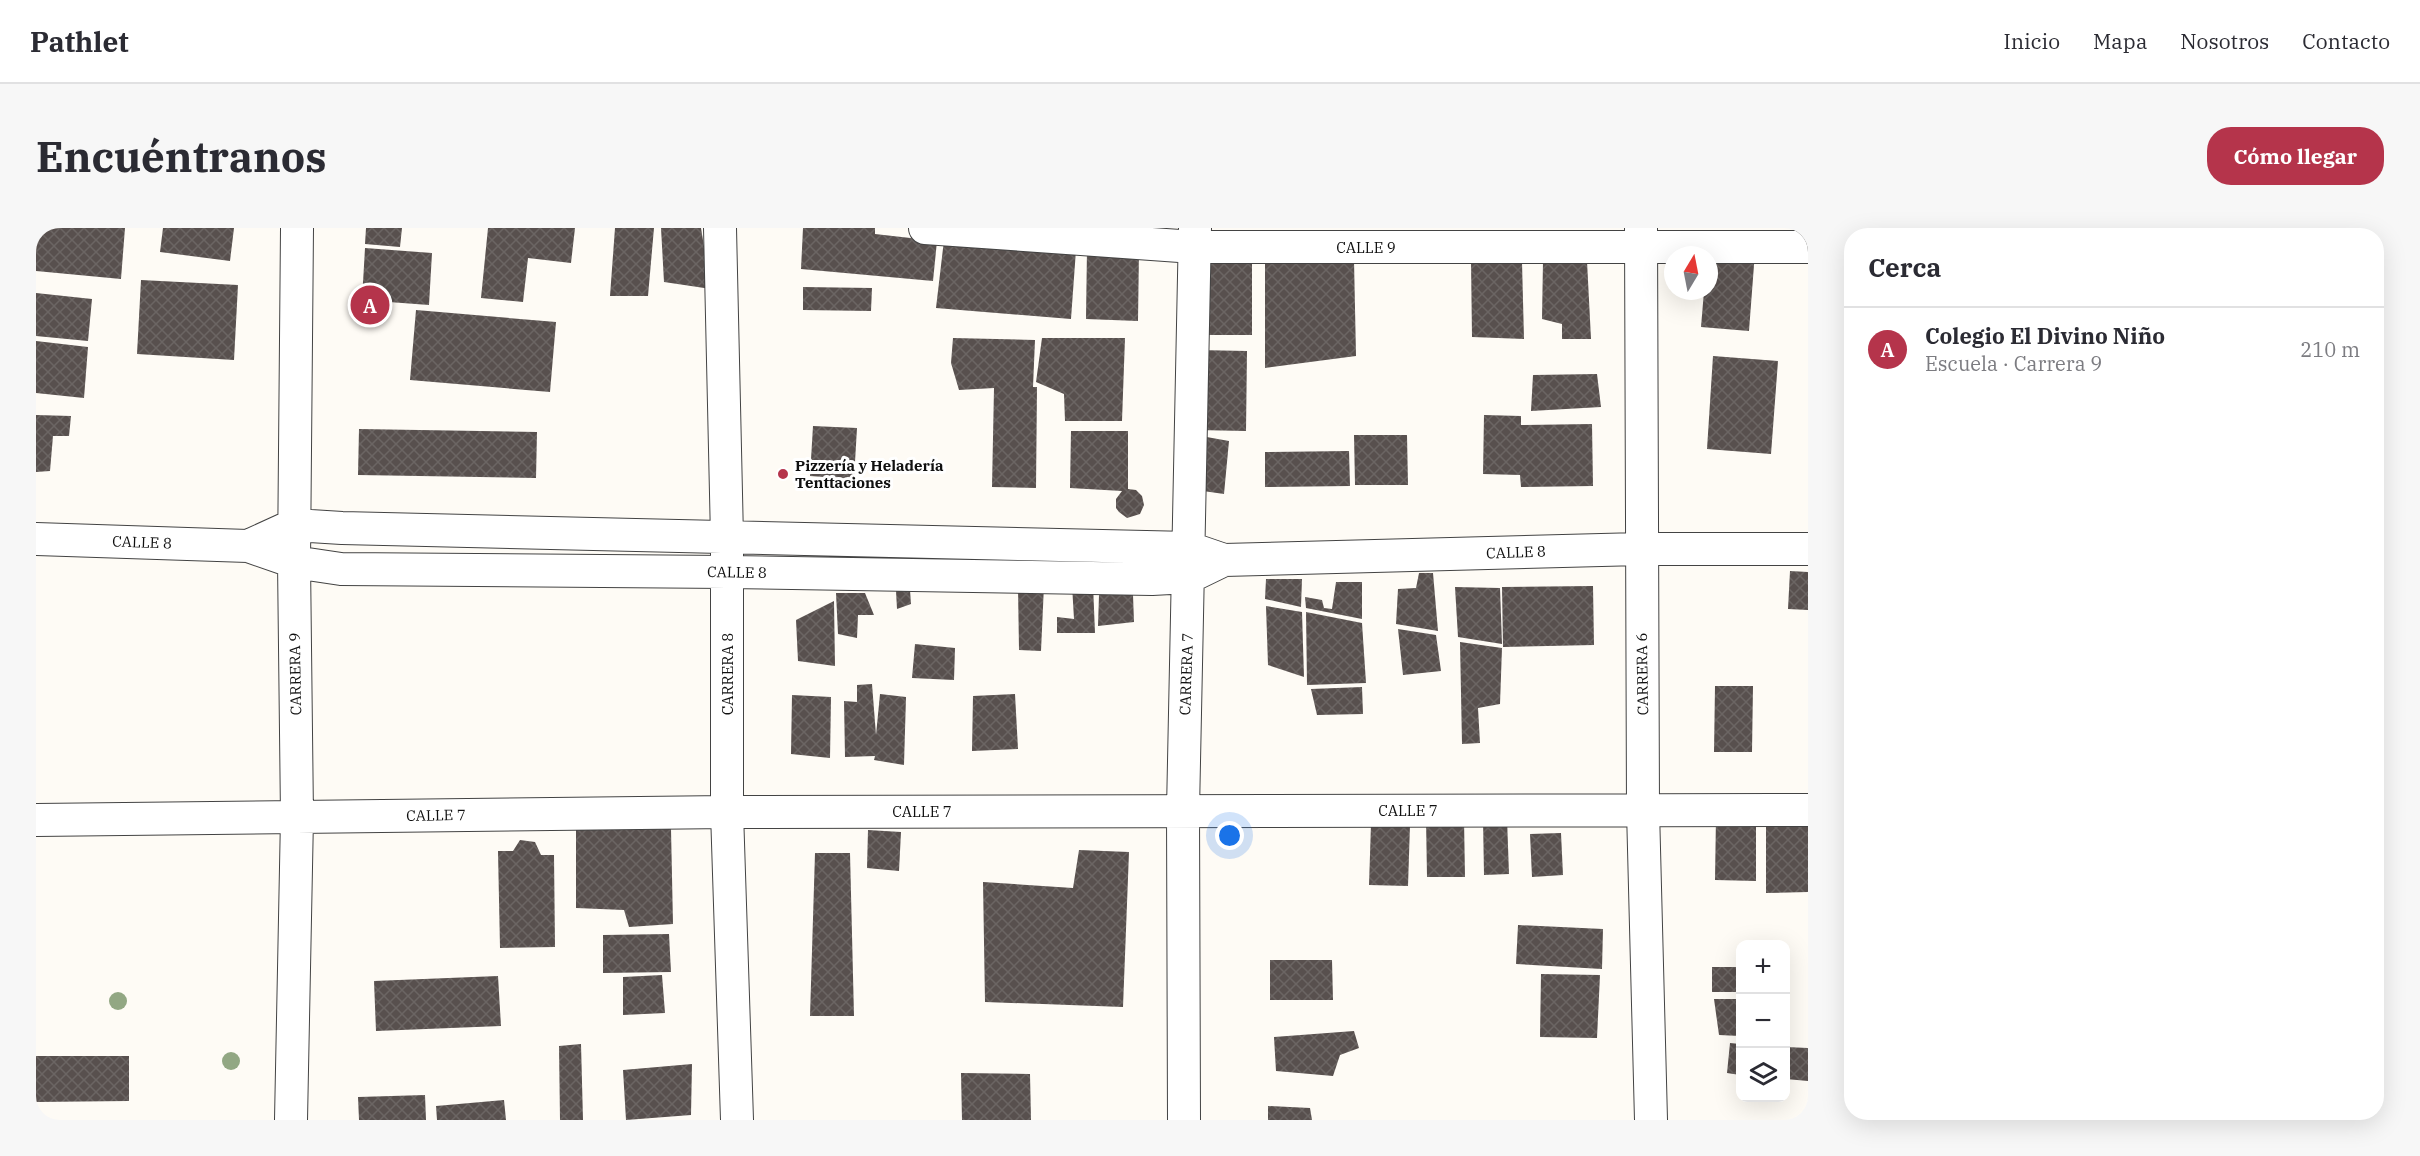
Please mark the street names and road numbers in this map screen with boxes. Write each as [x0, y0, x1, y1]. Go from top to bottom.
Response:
street label: CALLE 9 [1336, 238, 1396, 257]
street label: CALLE 8 [112, 531, 172, 553]
street label: CALLE 8 [1486, 541, 1546, 563]
street label: CALLE 8 [707, 562, 767, 582]
street label: CARRERA 7 [1175, 632, 1197, 716]
street label: CARRERA 9 [285, 633, 305, 715]
street label: CARRERA 8 [718, 633, 737, 715]
street label: CARRERA 6 [1632, 633, 1652, 715]
street label: CALLE 7 [1378, 801, 1438, 820]
street label: CALLE 7 [892, 802, 952, 821]
street label: CALLE 7 [406, 805, 466, 825]

